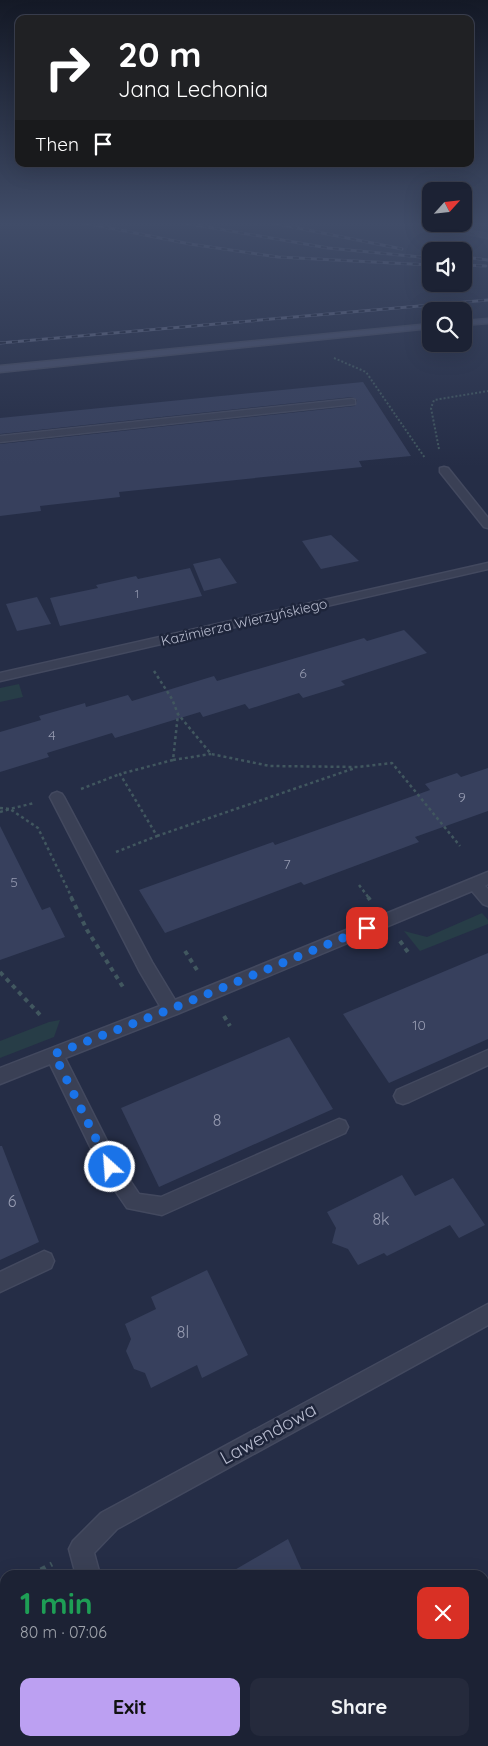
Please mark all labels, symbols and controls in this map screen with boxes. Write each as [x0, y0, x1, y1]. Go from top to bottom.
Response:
text: 20 m [118, 32, 201, 76]
icon: right [35, 35, 100, 100]
text: Jana Lechonia [118, 75, 268, 103]
icon: arrive [89, 130, 117, 158]
text: Then [35, 132, 79, 156]
north arrow [422, 182, 472, 232]
map controls [422, 182, 472, 352]
button: sound [422, 242, 472, 292]
button: search [422, 302, 472, 352]
house number: 1 [135, 587, 139, 601]
street label: Kazimierza Wierzyńskiego [159, 594, 329, 650]
house number: 6 [299, 664, 307, 682]
house number: 4 [48, 726, 56, 744]
house number: 9 [458, 788, 466, 806]
house number: 7 [283, 855, 291, 873]
house number: 5 [10, 873, 18, 891]
pin [346, 907, 388, 949]
icon: arrive [353, 914, 381, 942]
house number: 10 [412, 1016, 426, 1034]
house number: 8 [213, 1110, 221, 1130]
position arrow [83, 1140, 135, 1192]
house number: 6 [8, 1191, 17, 1211]
house number: 8k [372, 1209, 390, 1229]
house number: 8l [177, 1322, 189, 1342]
street label: Lawendowa [216, 1397, 320, 1469]
text: 1 min [20, 1584, 93, 1622]
button: close [417, 1587, 469, 1639]
text: 80 m · 07:06 [20, 1622, 107, 1642]
button: Exit [20, 1678, 240, 1736]
button: Share [250, 1678, 469, 1736]

